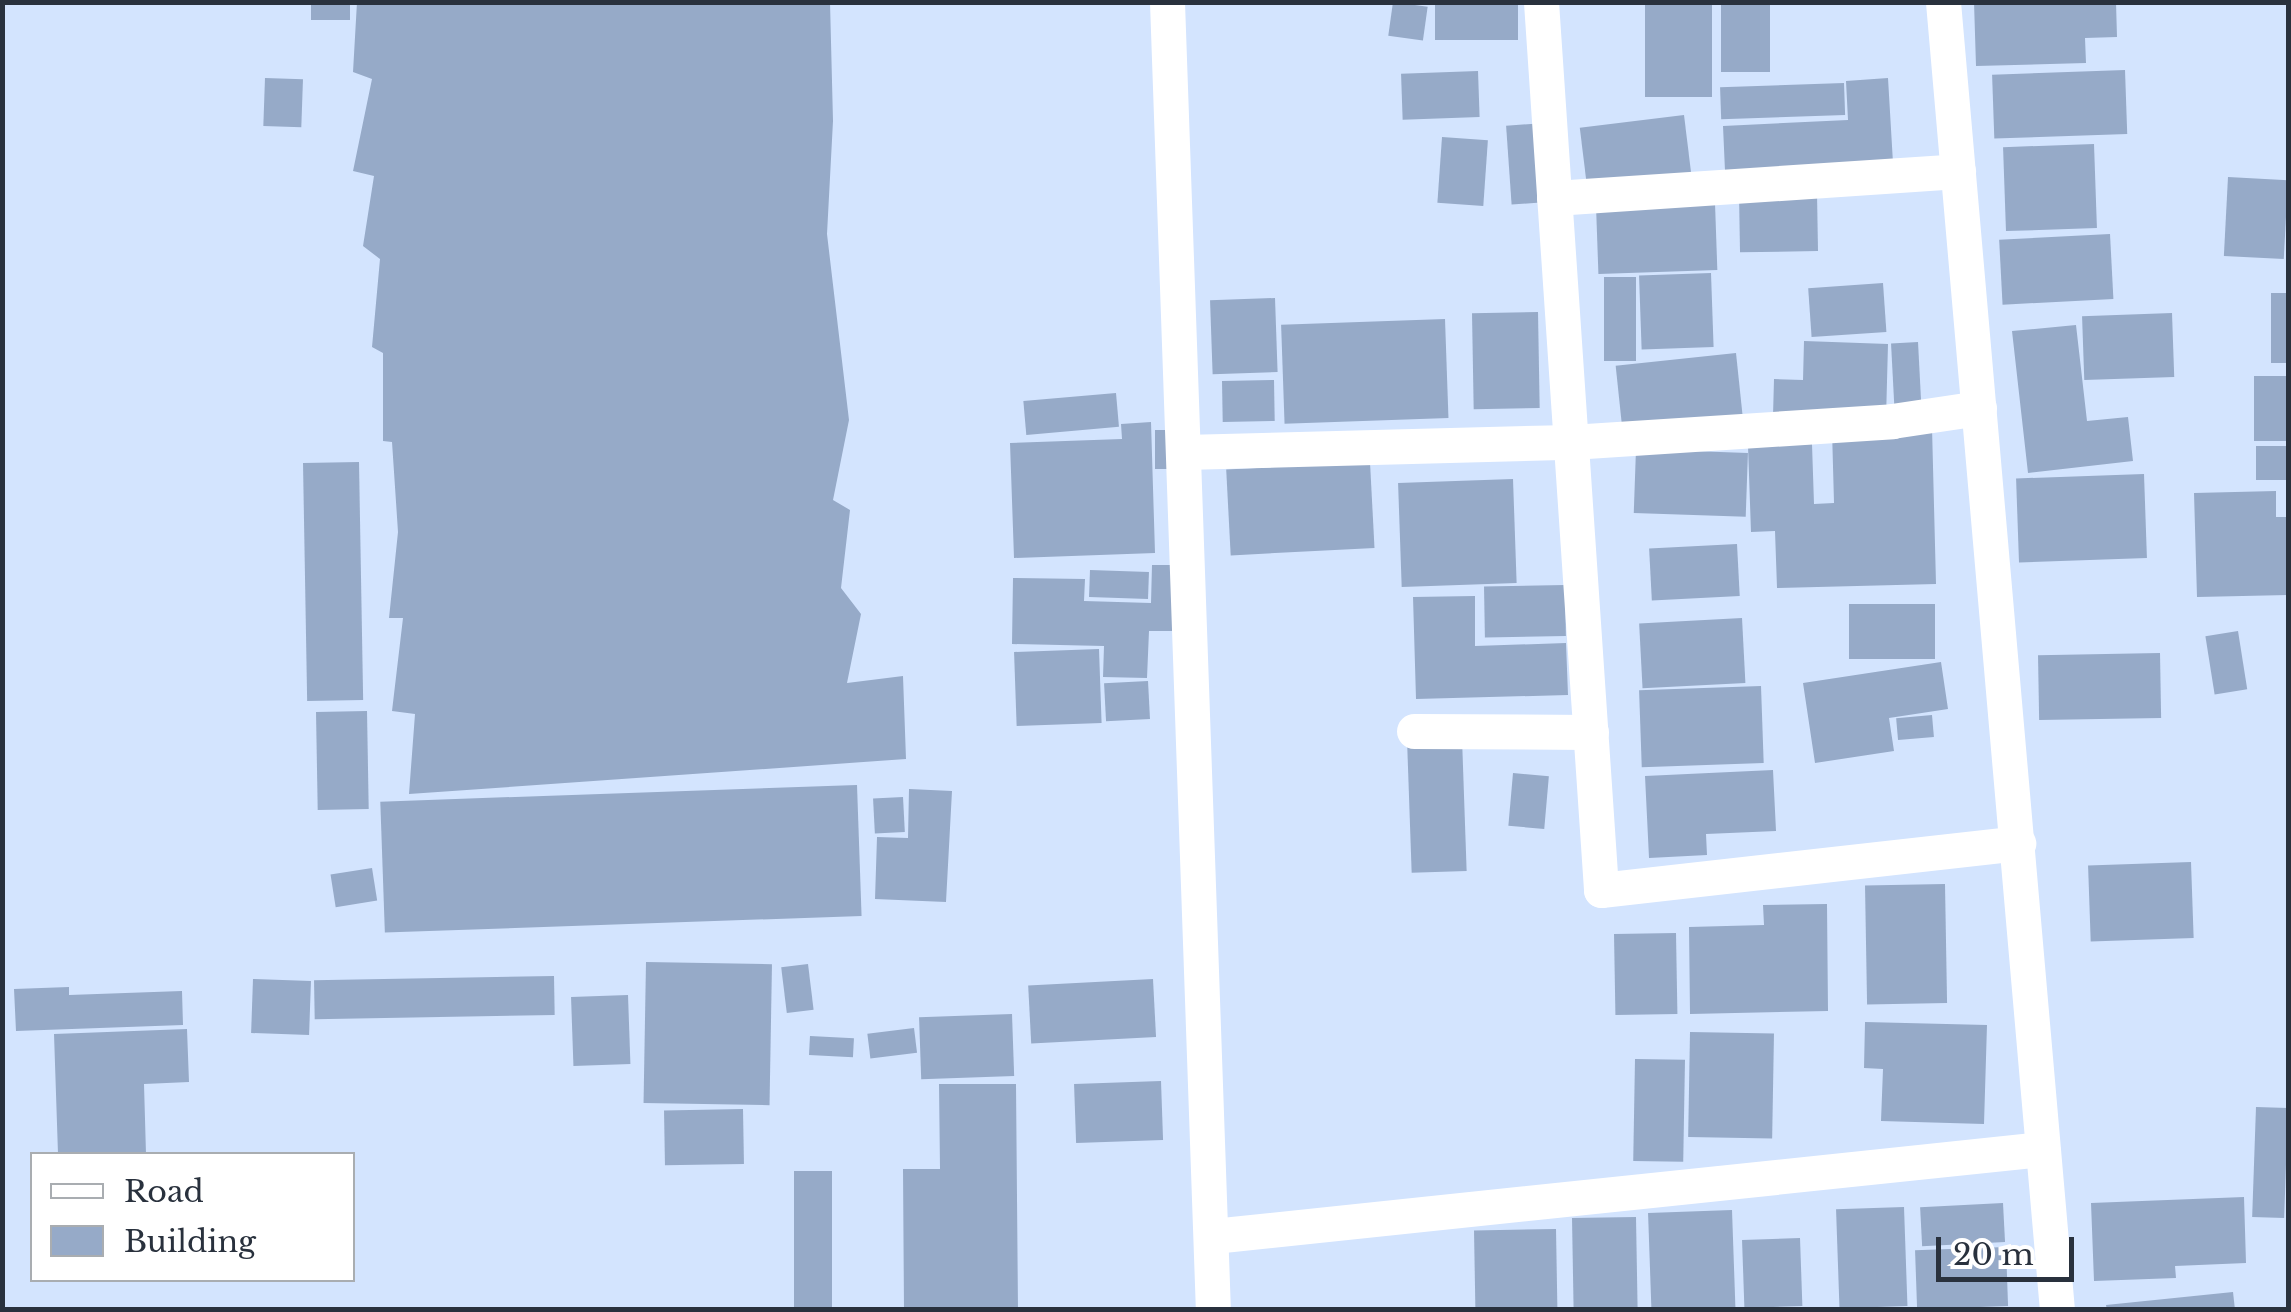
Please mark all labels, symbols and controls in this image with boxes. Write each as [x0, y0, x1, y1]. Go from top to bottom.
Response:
legend [30, 1152, 355, 1282]
text: Road [124, 1173, 204, 1210]
scale bar [1941, 1217, 2078, 1279]
text: Building [124, 1223, 256, 1260]
text: 20 m [1953, 1236, 2034, 1273]

